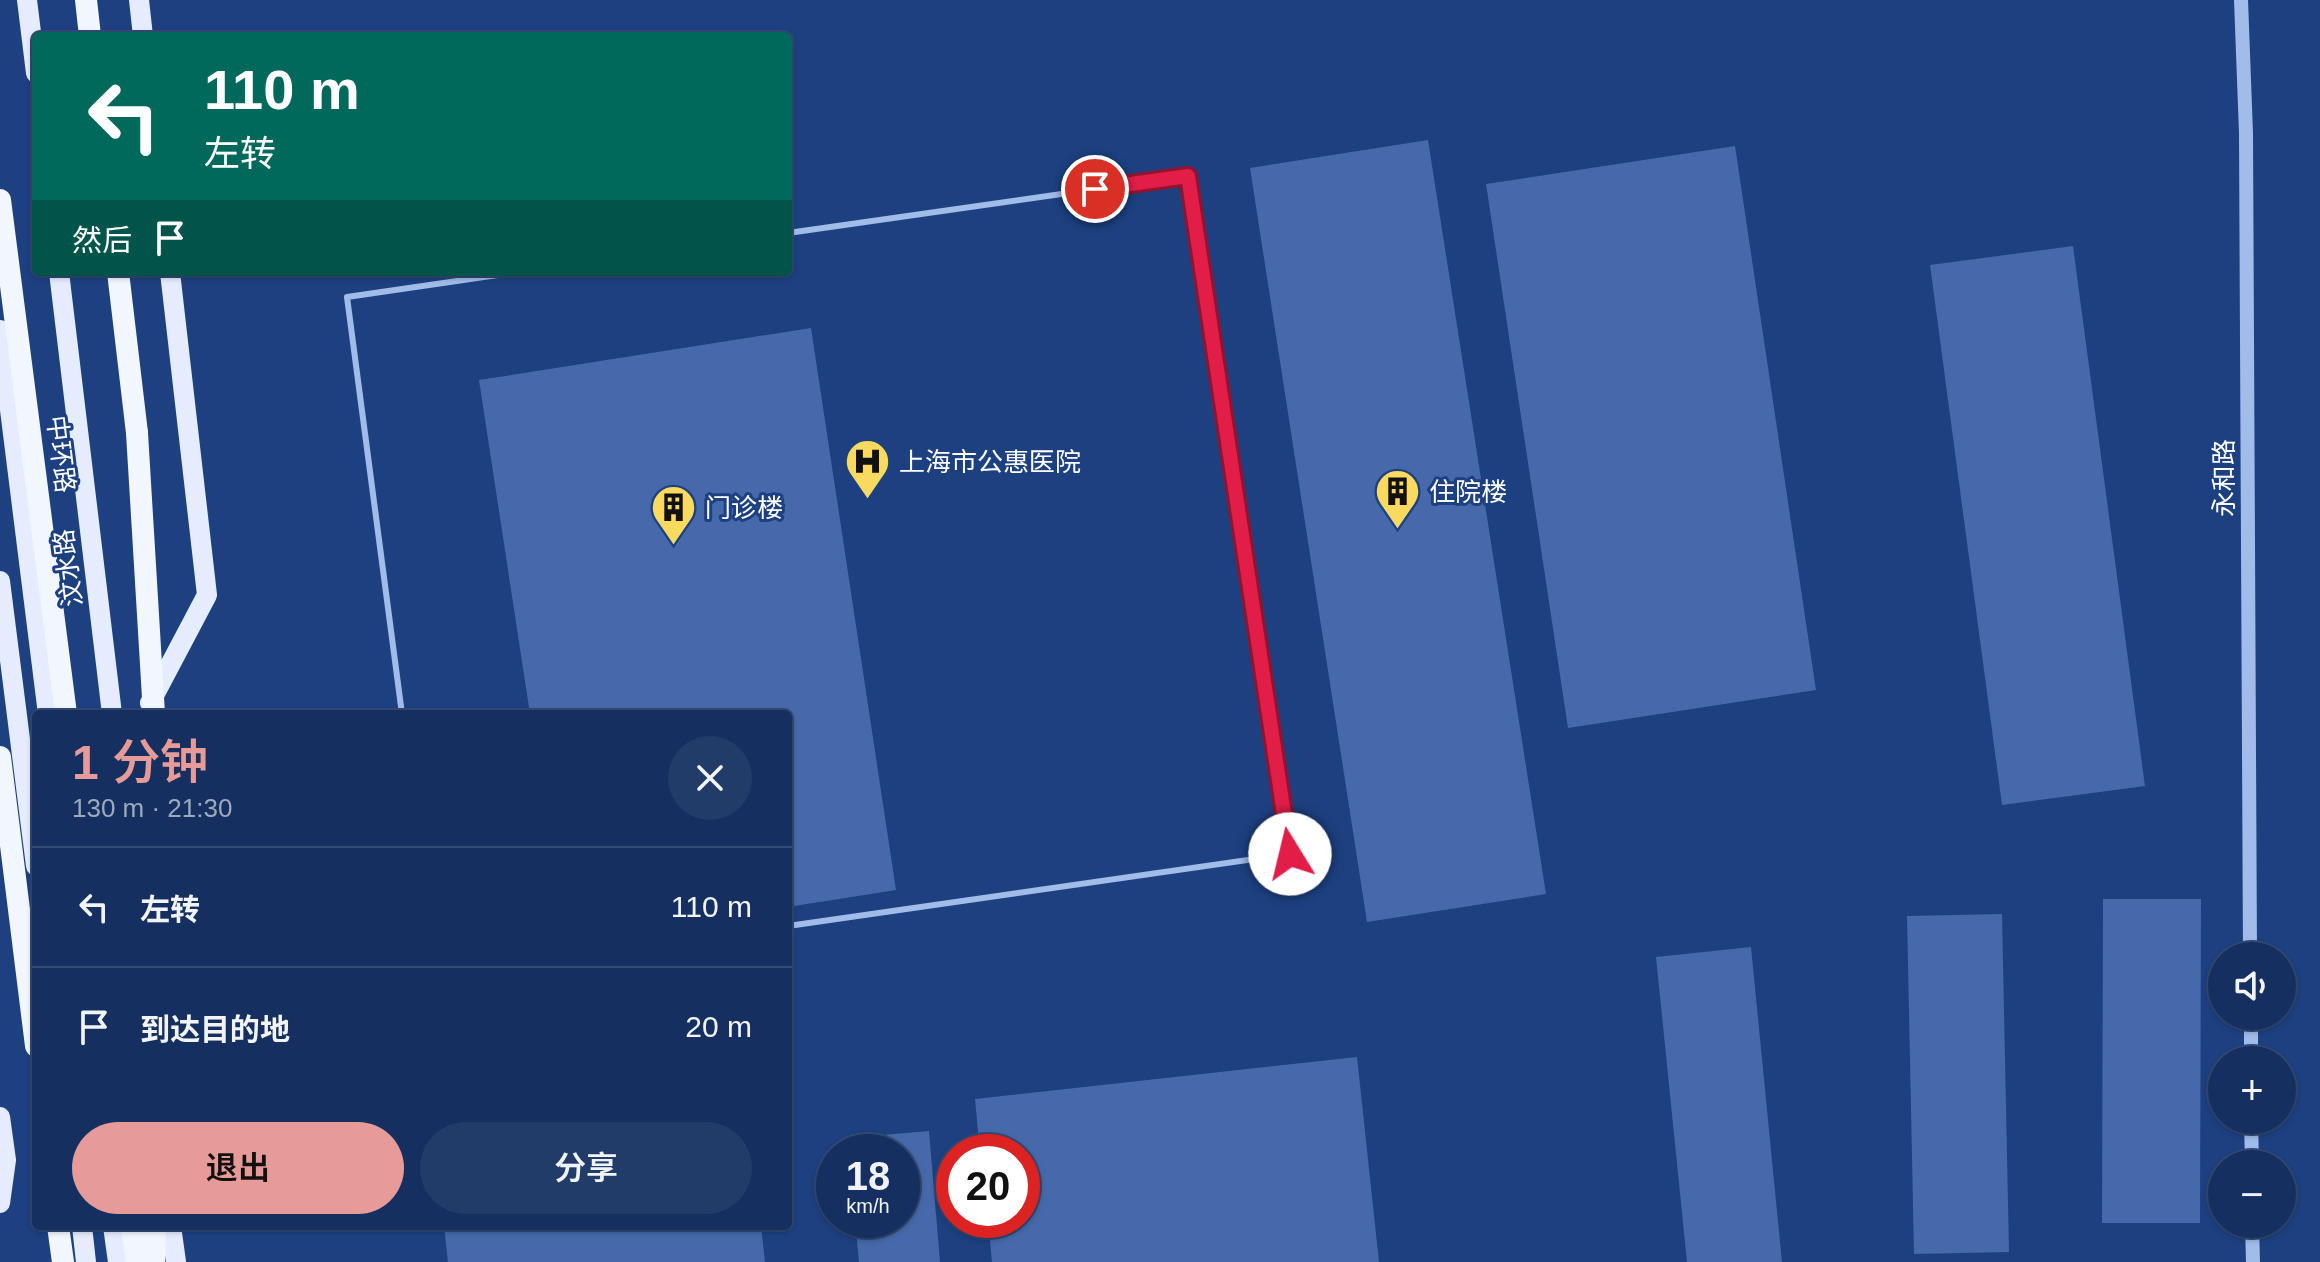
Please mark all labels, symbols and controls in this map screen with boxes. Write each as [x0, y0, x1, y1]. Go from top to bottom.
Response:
text: 110 m [204, 58, 360, 121]
icon: left [72, 64, 176, 168]
text: 左转 [204, 133, 276, 174]
pin [1061, 155, 1129, 223]
icon: arrive [1073, 167, 1117, 211]
icon: arrive [148, 216, 192, 260]
text: 然后 [72, 224, 132, 257]
street label: 中环路 [41, 413, 81, 495]
hospital icon: 上海市公惠医院 [844, 438, 892, 501]
street label: 永和路 [2209, 439, 2239, 517]
place label: 上海市公惠医院 [899, 447, 1081, 477]
building icon: 住院楼 [1374, 468, 1422, 531]
place label: 住院楼 [1429, 477, 1507, 507]
building icon: 门诊楼 [650, 484, 698, 547]
place label: 门诊楼 [705, 493, 783, 523]
street label: 汶水路 [48, 527, 88, 609]
text: 1 分钟 [72, 736, 208, 789]
button: close [668, 736, 752, 820]
text: 130 m · 21:30 [72, 793, 232, 823]
position arrow [1248, 812, 1332, 896]
icon: left [72, 885, 116, 929]
text: 110 m [671, 890, 752, 923]
text: 左转 [140, 893, 200, 926]
map controls [2208, 942, 2296, 1238]
button: sound [2208, 942, 2296, 1030]
icon: arrive [72, 1005, 116, 1049]
text: 20 m [685, 1010, 752, 1043]
text: 到达目的地 [140, 1013, 290, 1046]
button: + [2208, 1046, 2296, 1134]
button: 退出 [72, 1122, 404, 1214]
button: 分享 [420, 1122, 752, 1214]
speed limit sign: 20 [936, 1134, 1040, 1238]
button: − [2208, 1150, 2296, 1238]
text: 18 [846, 1154, 890, 1198]
text: km/h [846, 1195, 890, 1217]

